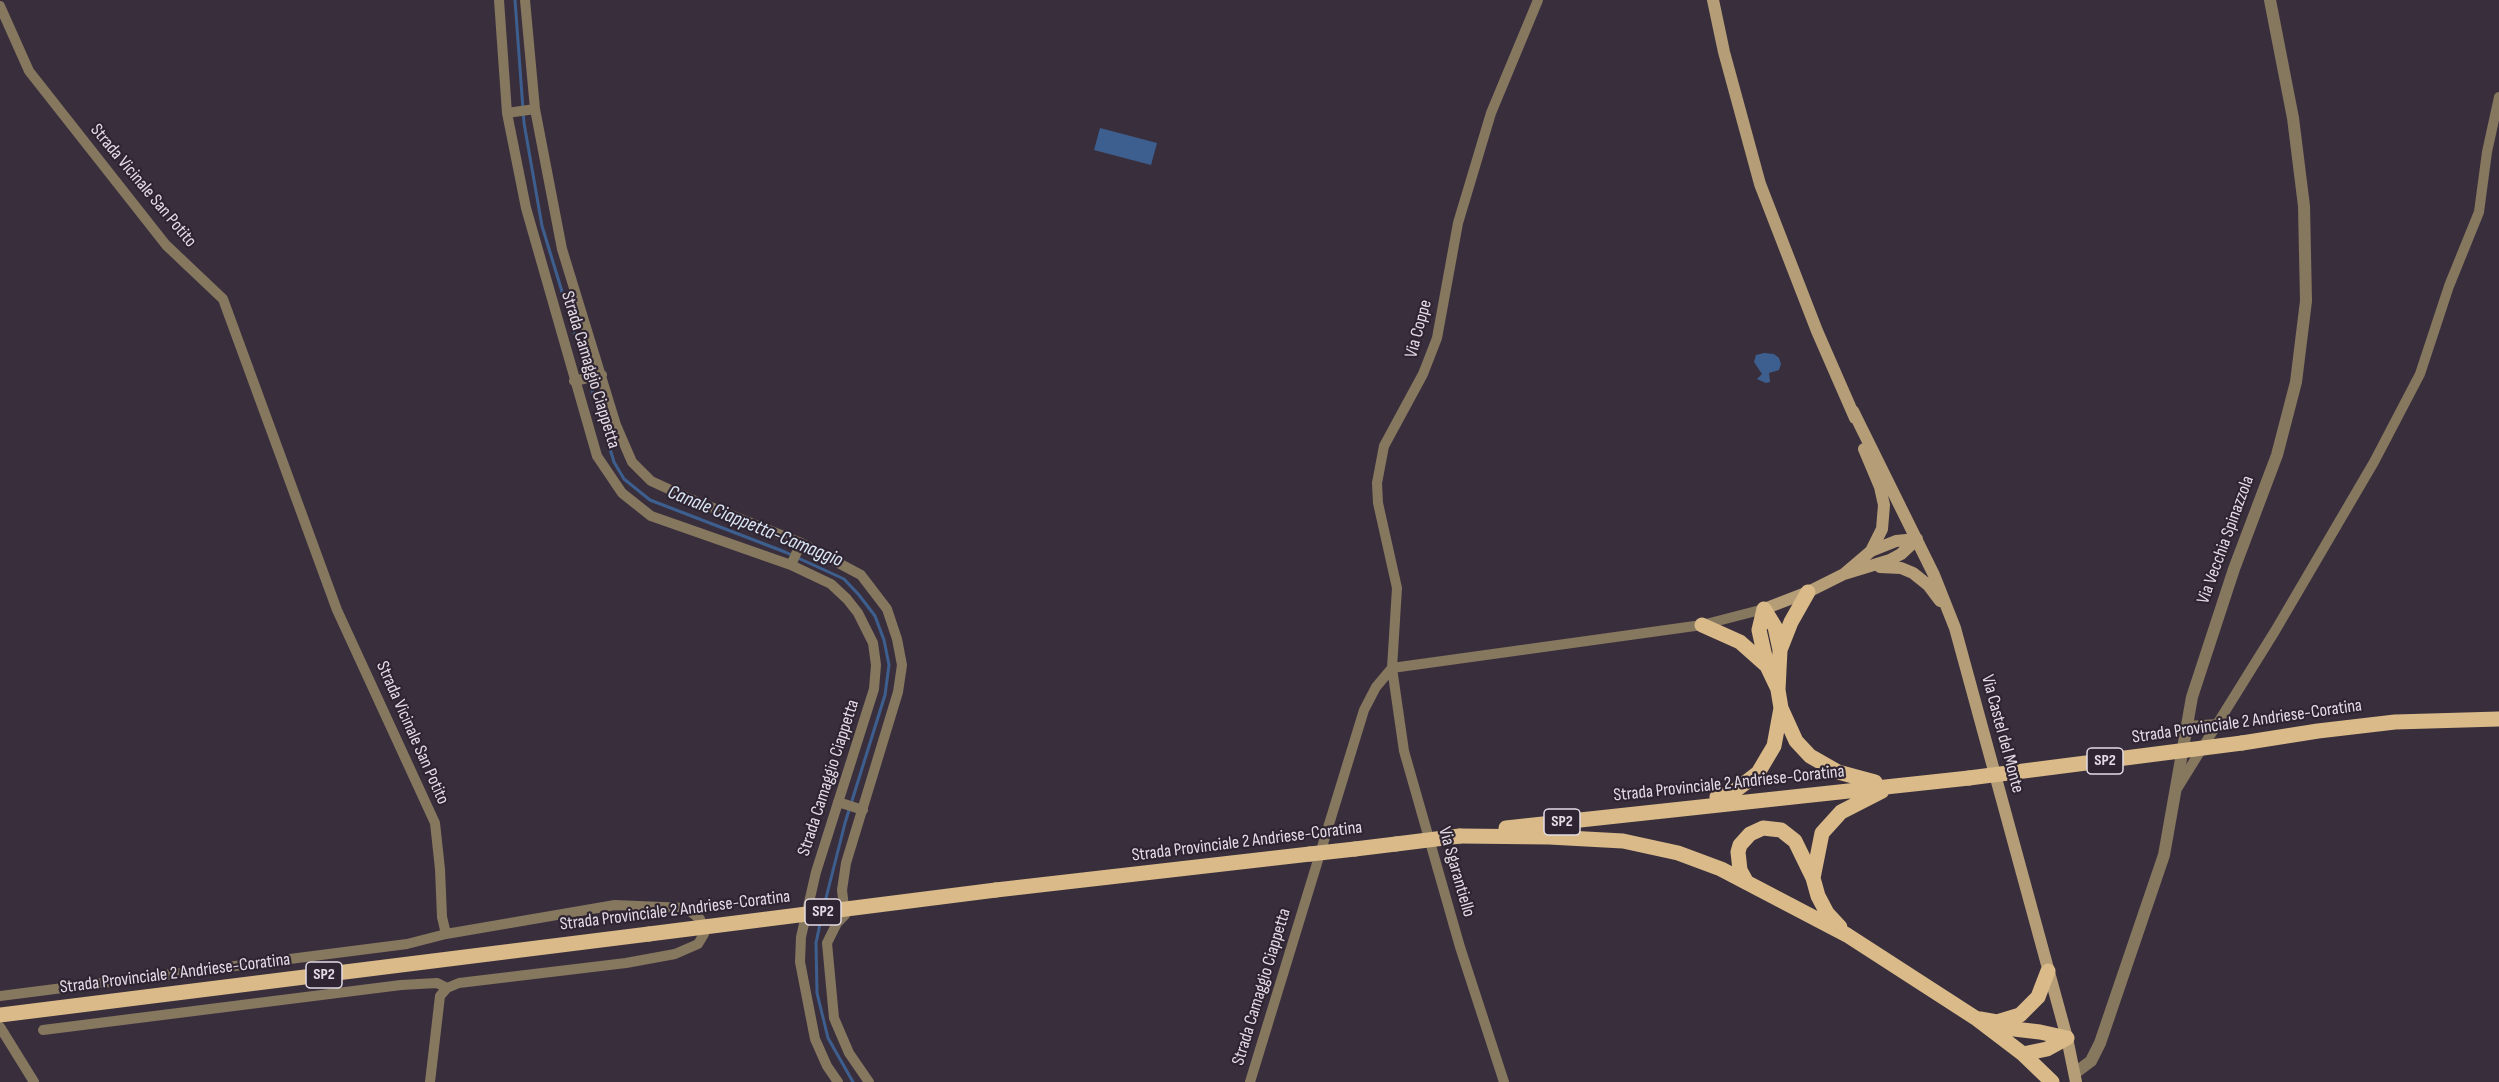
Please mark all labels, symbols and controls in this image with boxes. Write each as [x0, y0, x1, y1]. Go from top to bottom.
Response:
street label: Strada Vicinale San Potito [85, 120, 201, 252]
street label: Strada Camaggio Ciappetta [556, 289, 624, 451]
street label: Via Coppe [1401, 298, 1437, 360]
street label: Via Vecchia Spinazzola [2193, 473, 2259, 607]
water label: Canale Ciappetta-Camaggio [664, 481, 846, 573]
street label: Strada Vicinale San Potito [371, 658, 453, 808]
street label: Via Castel del Monte [1976, 673, 2028, 795]
street label: Strada Provinciale 2 Andriese-Coratina [2131, 695, 2363, 749]
street label: Strada Camaggio Ciappetta [794, 697, 864, 859]
road number: SP2 [2087, 748, 2123, 774]
street label: Strada Provinciale 2 Andriese-Coratina [1613, 761, 1845, 807]
road number: SP2 [1544, 809, 1580, 835]
street label: Strada Provinciale 2 Andriese-Coratina [1131, 817, 1363, 867]
street label: Via Sgarantiello [1433, 824, 1479, 920]
street label: Strada Provinciale 2 Andriese-Coratina [559, 886, 791, 936]
road number: SP2 [805, 899, 841, 925]
street label: Strada Camaggio Ciappetta [1228, 906, 1296, 1068]
street label: Strada Provinciale 2 Andriese-Coratina [59, 949, 291, 999]
road number: SP2 [306, 962, 342, 988]

